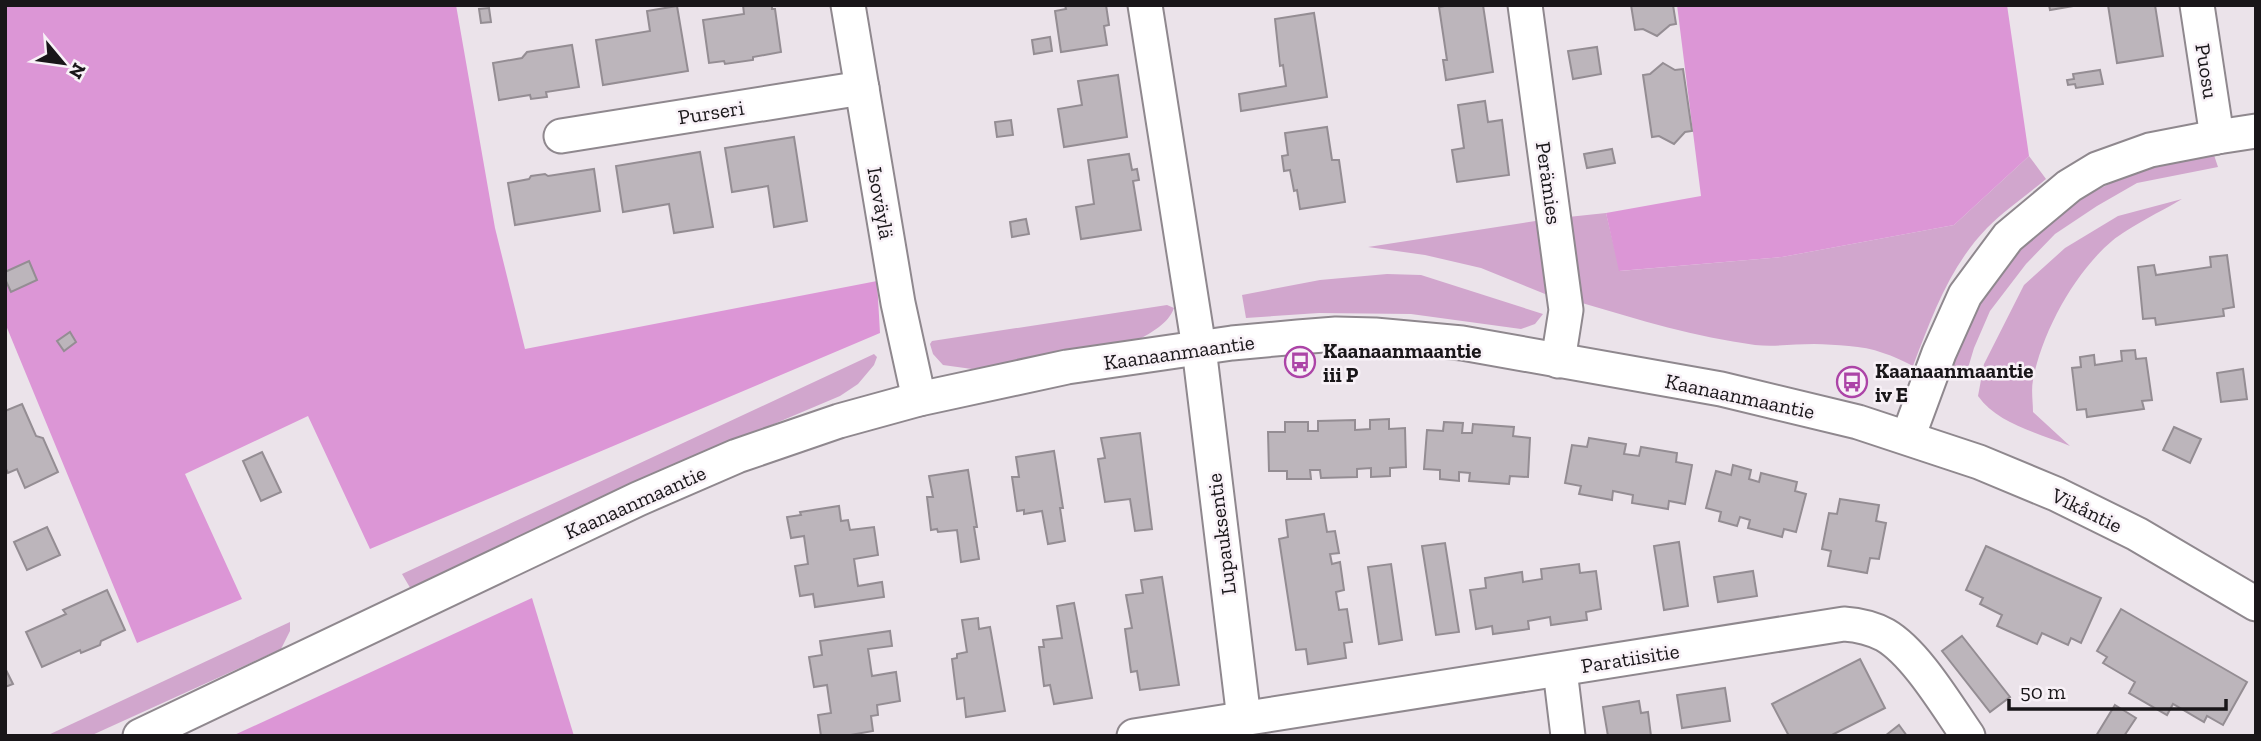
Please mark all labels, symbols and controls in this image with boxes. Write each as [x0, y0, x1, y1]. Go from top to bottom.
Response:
north arrow [28, 28, 98, 98]
street label: Puosu [2190, 42, 2224, 101]
text: N [64, 59, 91, 83]
street label: Purseri [676, 94, 746, 130]
street label: Perämies [1531, 140, 1567, 226]
street label: Isoväylä [862, 165, 900, 241]
street label: Kaanaanmaantie [1102, 329, 1256, 375]
place label: Kaanaanmaantie iii P [1323, 338, 1481, 387]
bus stop icon: Kaanaanmaantie iii P [1283, 345, 1317, 379]
place label: Kaanaanmaantie iv E [1875, 358, 2033, 407]
bus stop icon: Kaanaanmaantie iv E [1835, 365, 1869, 399]
street label: Kaanaanmaantie [1663, 368, 1817, 424]
street label: Kaanaanmaantie [560, 460, 710, 544]
street label: Lupauksentie [1201, 472, 1241, 596]
street label: Vikåntie [2047, 482, 2127, 538]
street label: Paratiisitie [1579, 638, 1681, 678]
scale bar [2009, 668, 2226, 712]
text: 50 m [2020, 679, 2066, 704]

